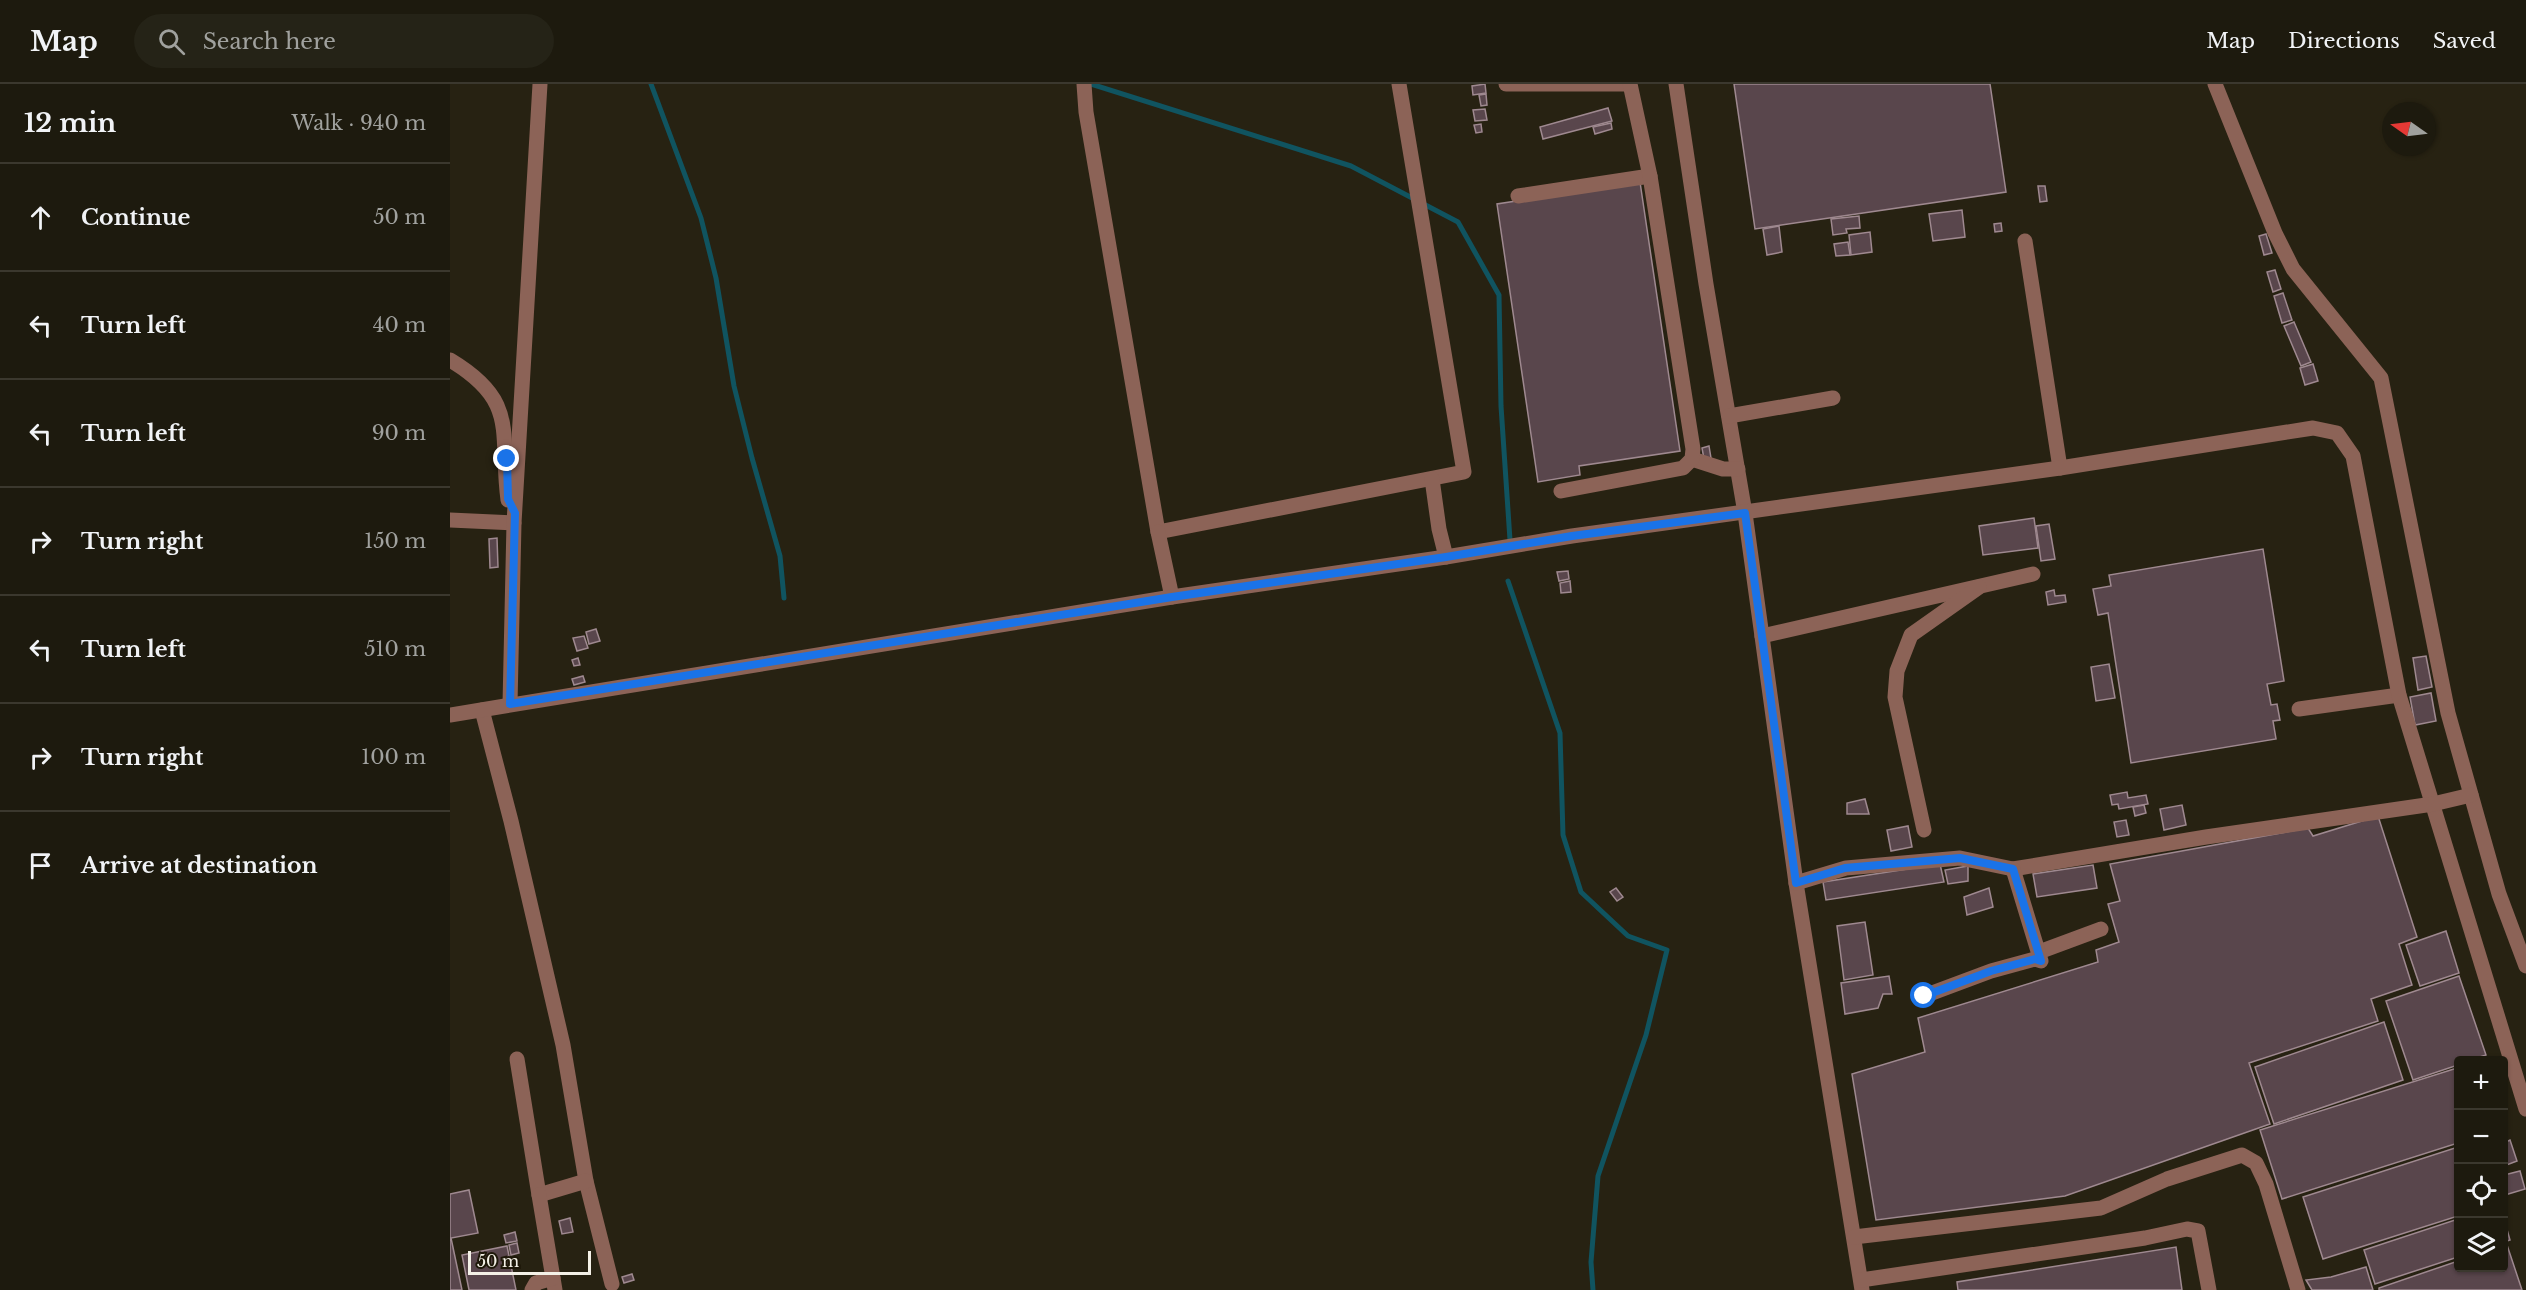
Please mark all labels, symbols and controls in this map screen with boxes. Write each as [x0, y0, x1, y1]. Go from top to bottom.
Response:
search box [134, 14, 554, 68]
text: Map [30, 24, 98, 59]
icon: search [155, 25, 188, 58]
text: Search here [203, 28, 336, 55]
text: Map [2206, 28, 2255, 54]
text: Directions [2288, 28, 2400, 54]
text: Saved [2433, 28, 2496, 54]
north arrow [2382, 102, 2436, 156]
text: 12 min [24, 107, 116, 139]
text: Walk · 940 m [291, 111, 426, 135]
icon: ahead [24, 201, 57, 234]
text: Continue [81, 204, 190, 231]
text: 50 m [373, 205, 426, 229]
icon: left [24, 309, 57, 342]
text: Turn left [81, 312, 186, 339]
text: 40 m [373, 313, 426, 337]
icon: left [24, 417, 57, 450]
text: Turn left [81, 420, 186, 447]
text: 90 m [372, 421, 426, 445]
route end [493, 445, 519, 471]
icon: right [24, 525, 57, 558]
text: Turn right [81, 528, 203, 555]
text: 150 m [364, 529, 426, 553]
icon: left [24, 633, 57, 666]
text: Turn left [81, 636, 186, 663]
text: 510 m [364, 637, 426, 661]
icon: right [24, 741, 57, 774]
text: Turn right [81, 744, 203, 771]
text: 100 m [361, 745, 426, 769]
icon: arrive [24, 849, 57, 882]
text: Arrive at destination [81, 852, 318, 879]
route start [1910, 982, 1936, 1008]
map controls [2454, 1056, 2508, 1272]
button: + [2454, 1056, 2508, 1110]
button: − [2454, 1110, 2508, 1164]
button: locate [2454, 1164, 2508, 1218]
button: layers [2454, 1218, 2508, 1272]
scale bar [468, 1248, 591, 1276]
text: 50 m [477, 1251, 519, 1271]

